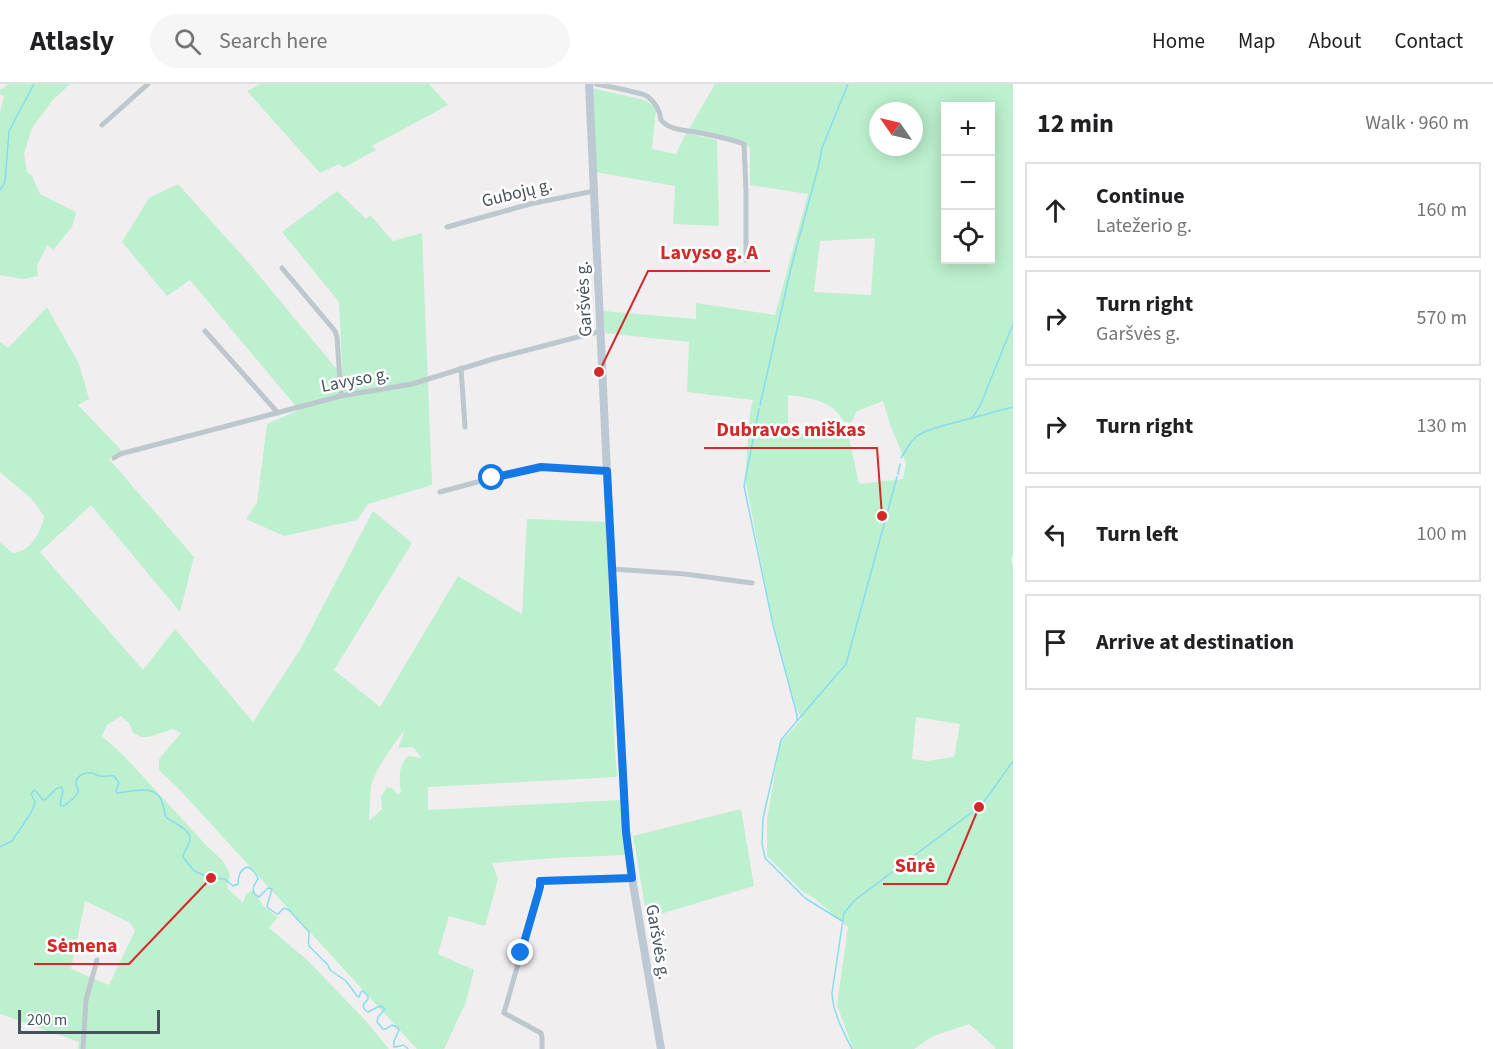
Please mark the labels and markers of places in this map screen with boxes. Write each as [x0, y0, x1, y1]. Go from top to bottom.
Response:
callout: Lavyso g. A [648, 233, 770, 271]
callout: Dubravos miškas [704, 410, 877, 448]
callout: Sūrė [883, 846, 947, 884]
callout: Sėmena [34, 926, 129, 964]

